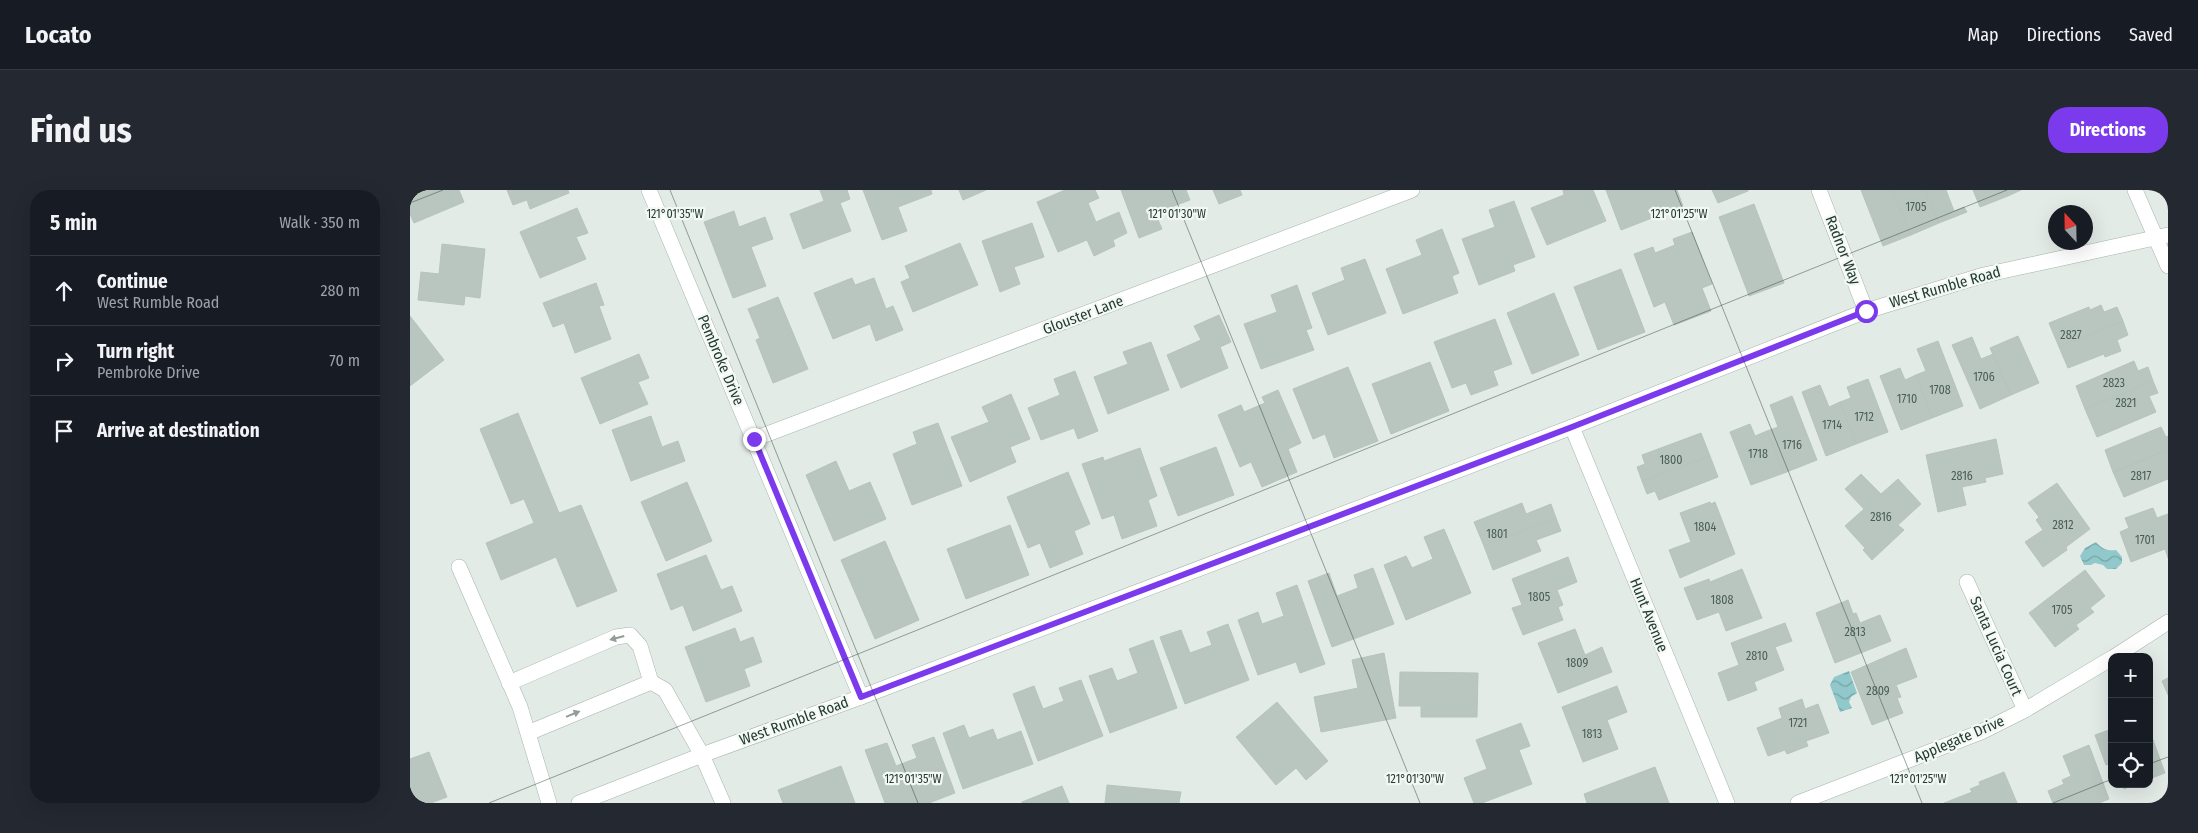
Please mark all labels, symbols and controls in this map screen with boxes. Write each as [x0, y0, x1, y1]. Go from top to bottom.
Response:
text: Locato [25, 21, 91, 49]
text: Map [1967, 24, 1999, 46]
text: Directions [2027, 24, 2101, 46]
text: Saved [2129, 24, 2173, 46]
button: Directions [2048, 107, 2168, 153]
text: Find us [30, 109, 132, 151]
house number: 1705 [1905, 200, 1927, 214]
north arrow [2048, 205, 2093, 250]
text: 121°01'35"W [646, 207, 704, 221]
text: 121°01'30"W [1148, 207, 1206, 221]
text: 121°01'25"W [1650, 207, 1708, 221]
text: 5 min [50, 210, 97, 236]
text: Walk · 350 m [279, 213, 360, 232]
street label: Radnor Way [1822, 213, 1865, 287]
street label: West Rumble Road [1887, 263, 2003, 311]
text: Continue [97, 270, 168, 293]
icon: ahead [50, 277, 78, 305]
text: 280 m [321, 281, 360, 300]
street label: Glouster Lane [1040, 291, 1126, 339]
text: West Rumble Road [97, 293, 219, 312]
route start [1855, 300, 1878, 323]
street label: Pembroke Drive [694, 312, 748, 408]
house number: 2827 [2060, 328, 2082, 342]
text: Turn right [97, 340, 174, 363]
icon: right [50, 347, 78, 375]
text: 70 m [329, 351, 360, 370]
text: Pembroke Drive [97, 363, 200, 382]
house number: 1706 [1973, 370, 1995, 384]
house number: 2823 [2103, 376, 2125, 390]
house number: 1708 [1929, 383, 1951, 397]
house number: 1710 [1897, 392, 1917, 406]
house number: 2821 [2116, 396, 2136, 410]
house number: 1712 [1854, 410, 1874, 424]
icon: arrive [50, 417, 78, 445]
house number: 1714 [1822, 418, 1842, 432]
text: Arrive at destination [97, 419, 260, 442]
route end [743, 428, 766, 451]
house number: 1716 [1782, 438, 1802, 452]
house number: 1718 [1748, 447, 1768, 461]
house number: 1800 [1659, 453, 1683, 467]
house number: 2816 [1951, 469, 1973, 483]
house number: 2817 [2131, 469, 2151, 483]
house number: 2816 [1870, 510, 1892, 524]
house number: 2812 [2053, 518, 2073, 532]
house number: 1804 [1694, 520, 1717, 534]
house number: 1801 [1486, 527, 1508, 541]
house number: 1701 [2135, 533, 2155, 547]
street label: Hunt Avenue [1626, 575, 1672, 655]
house number: 1805 [1528, 590, 1551, 604]
house number: 1808 [1711, 593, 1733, 607]
street label: Santa Lucia Court [1966, 594, 2026, 699]
house number: 1705 [2051, 603, 2073, 617]
house number: 2813 [1844, 625, 1866, 639]
one-way arrow [609, 635, 624, 643]
house number: 2810 [1746, 649, 1768, 663]
map controls [2108, 653, 2153, 788]
button: + [2108, 653, 2153, 698]
house number: 1809 [1566, 656, 1589, 670]
house number: 2809 [1866, 684, 1890, 698]
street label: West Rumble Road [737, 693, 851, 749]
button: − [2108, 698, 2153, 743]
one-way arrow [566, 710, 580, 718]
street label: Applegate Drive [1911, 712, 2007, 766]
house number: 1721 [1788, 716, 1808, 730]
house number: 1813 [1582, 727, 1602, 741]
button: locate [2108, 743, 2153, 788]
text: 121°01'35"W [884, 772, 942, 786]
text: 121°01'30"W [1386, 772, 1444, 786]
text: 121°01'25"W [1889, 772, 1947, 786]

